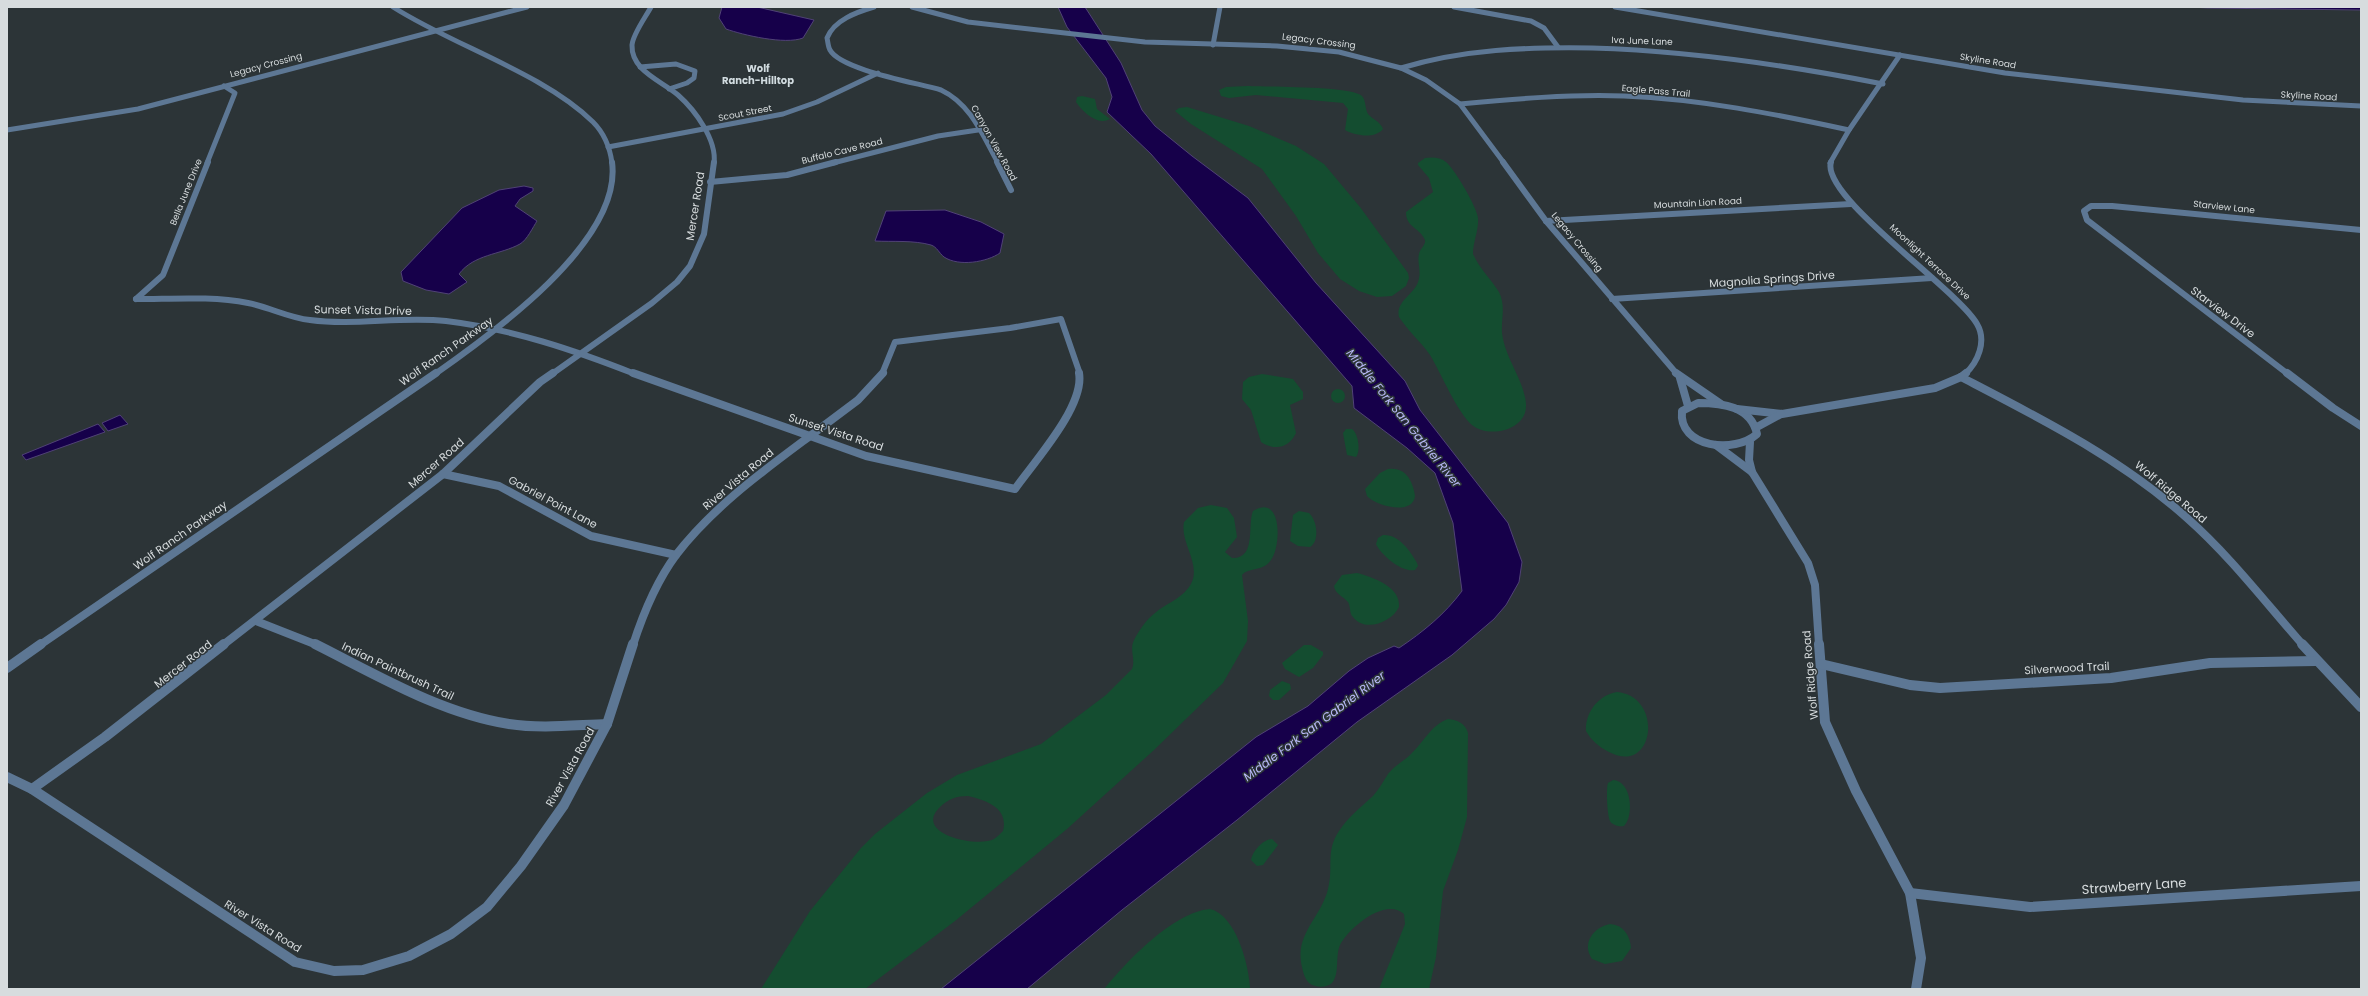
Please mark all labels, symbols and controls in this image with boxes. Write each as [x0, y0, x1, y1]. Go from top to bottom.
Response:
street label: Legacy Crossing [1281, 31, 1357, 51]
street label: Iva June Lane [1611, 34, 1673, 48]
street label: Legacy Crossing [229, 50, 303, 80]
street label: Skyline Road [1959, 51, 2017, 71]
district label: Wolf Ranch-Hilltop [722, 61, 794, 88]
street label: Eagle Pass Trail [1621, 82, 1691, 100]
street label: Skyline Road [2280, 89, 2338, 103]
street label: Scout Street [717, 102, 773, 124]
street label: Canyon View Road [968, 103, 1020, 183]
street label: Buffalo Cave Road [800, 135, 884, 167]
street label: Bella June Drive [167, 157, 205, 227]
street label: Mercer Road [682, 170, 708, 242]
street label: Mountain Lion Road [1654, 195, 1742, 211]
street label: Starview Lane [2193, 198, 2256, 216]
street label: Legacy Crossing [1549, 210, 1605, 274]
street label: Moonlight Terrace Drive [1887, 221, 1973, 303]
street label: Magnolia Springs Drive [1709, 267, 1835, 291]
street label: Starview Drive [2187, 282, 2259, 342]
street label: Sunset Vista Drive [314, 301, 412, 319]
street label: Wolf Ranch Parkway [396, 312, 497, 389]
water label: Middle Fork San Gabriel River [1343, 345, 1466, 491]
street label: Sunset Vista Road [786, 409, 886, 455]
street label: Mercer Road [405, 434, 467, 492]
street label: River Vista Road [699, 444, 777, 514]
street label: Wolf Ridge Road [2132, 457, 2210, 527]
street label: Gabriel Point Lane [506, 472, 601, 532]
street label: Wolf Ranch Parkway [130, 496, 231, 573]
street label: Wolf Ridge Road [1798, 630, 1822, 720]
street label: Mercer Road [151, 636, 215, 692]
street label: Indian Paintbrush Trail [339, 638, 457, 704]
street label: Silverwood Trail [2024, 658, 2110, 678]
water label: Middle Fork San Gabriel River [1240, 667, 1389, 785]
street label: River Vista Road [542, 725, 598, 809]
street label: Strawberry Lane [2081, 873, 2187, 899]
street label: River Vista Road [221, 896, 305, 956]

